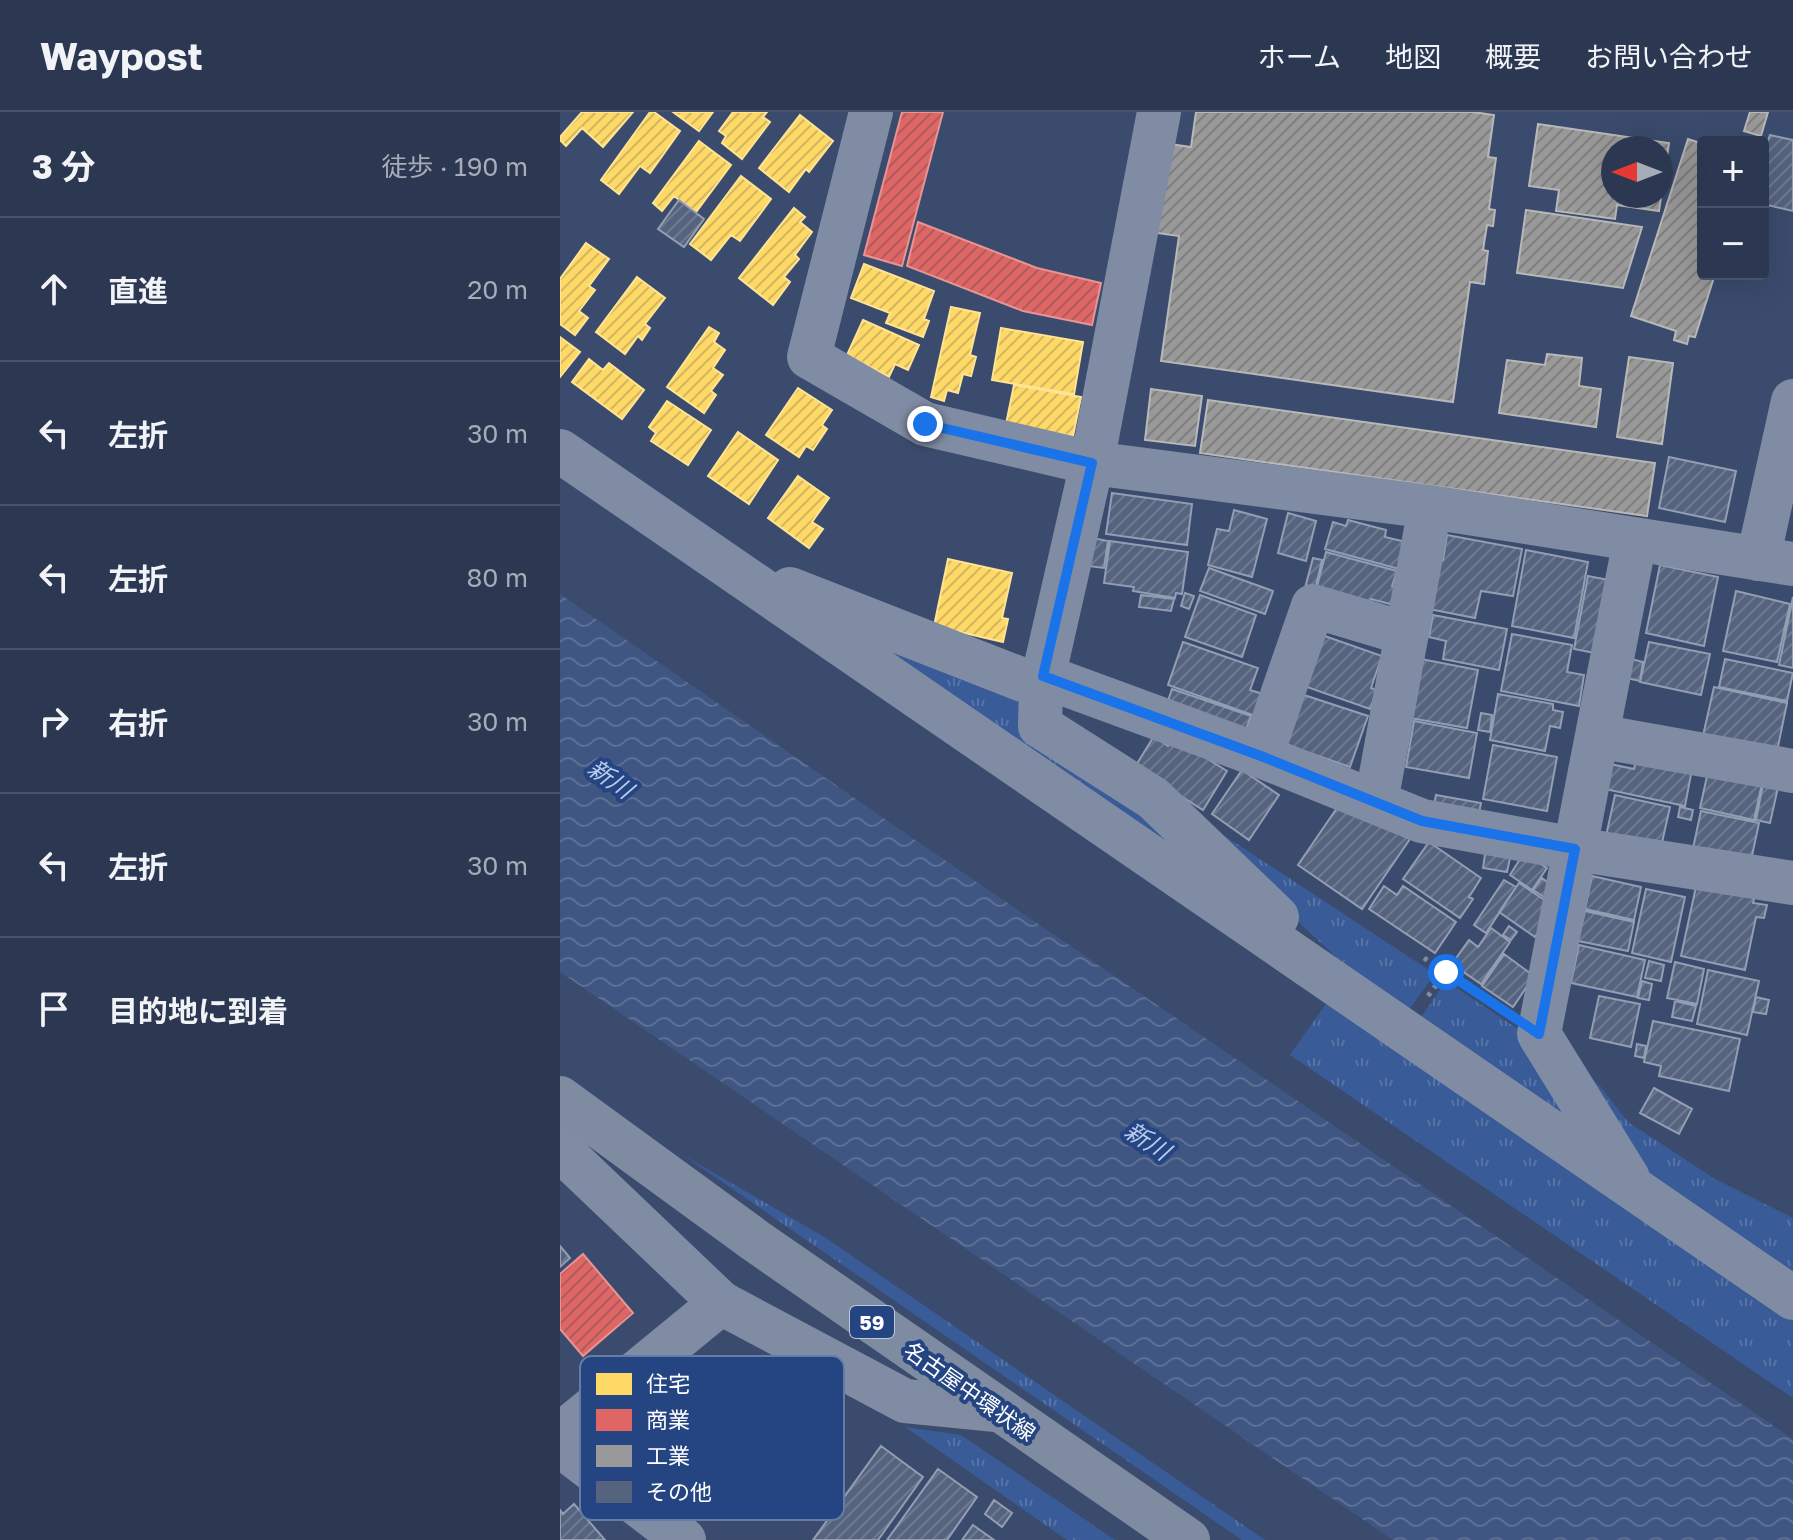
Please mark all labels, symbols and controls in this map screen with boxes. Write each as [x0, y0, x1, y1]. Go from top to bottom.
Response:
text: Waypost [40, 33, 203, 78]
text: ホーム [1258, 40, 1341, 73]
text: 地図 [1385, 40, 1441, 73]
text: 概要 [1485, 40, 1541, 73]
text: お問い合わせ [1585, 40, 1753, 73]
north arrow [1601, 136, 1673, 208]
map controls [1697, 136, 1769, 280]
button: + [1697, 136, 1769, 208]
text: 3 分 [32, 146, 95, 186]
text: 徒歩 · 190 m [381, 151, 528, 182]
button: − [1697, 208, 1769, 280]
icon: ahead [32, 267, 76, 311]
text: 直進 [108, 273, 168, 309]
text: 20 m [467, 274, 528, 305]
route end [907, 406, 943, 442]
icon: left [32, 411, 76, 455]
text: 左折 [108, 417, 168, 453]
text: 30 m [467, 418, 528, 449]
icon: left [32, 555, 76, 599]
text: 左折 [108, 561, 168, 597]
text: 80 m [467, 562, 528, 593]
icon: right [32, 699, 76, 743]
text: 右折 [108, 705, 168, 741]
text: 30 m [467, 706, 528, 737]
water label: 新川 [583, 752, 641, 805]
icon: left [32, 843, 76, 887]
text: 左折 [108, 849, 168, 885]
text: 30 m [467, 850, 528, 881]
route start [1428, 954, 1464, 990]
icon: arrive [32, 987, 76, 1031]
text: 目的地に到着 [108, 993, 288, 1029]
water label: 新川 [1120, 1115, 1179, 1167]
road number: 59 [850, 1306, 894, 1338]
street label: 名古屋中環状線 [899, 1336, 1041, 1446]
legend [580, 1356, 844, 1520]
text: 住宅 [646, 1370, 690, 1397]
text: 商業 [646, 1406, 690, 1433]
text: 工業 [646, 1442, 690, 1469]
text: その他 [646, 1478, 712, 1505]

